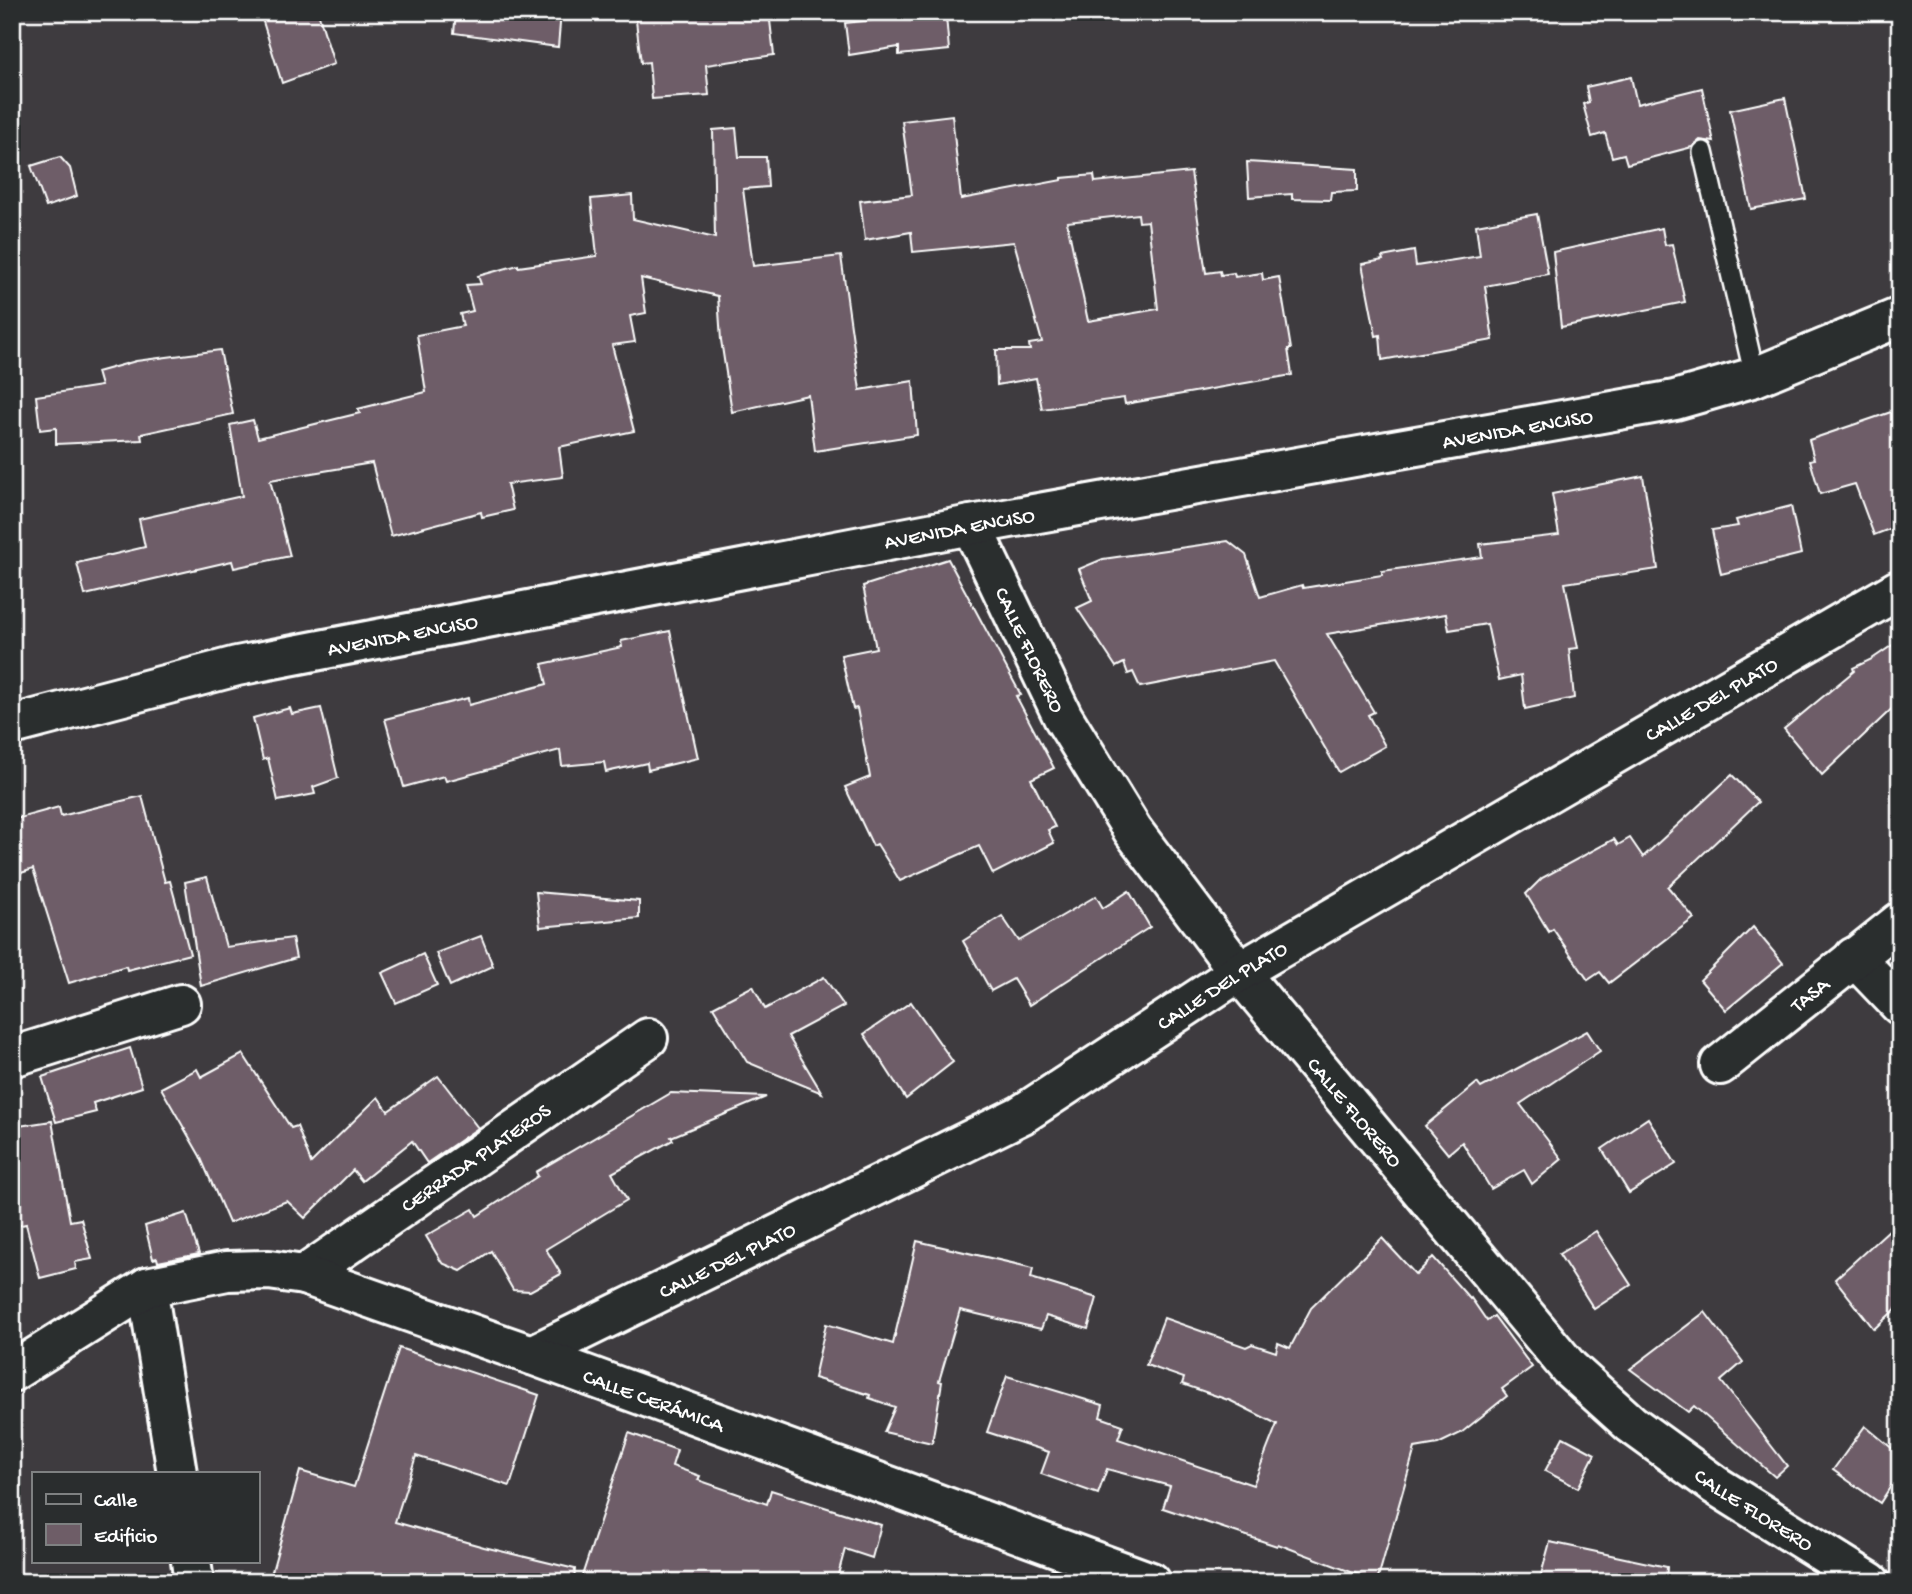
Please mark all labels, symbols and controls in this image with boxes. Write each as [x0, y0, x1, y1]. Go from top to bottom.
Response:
street label: AVENIDA ENCISO [1441, 406, 1596, 457]
street label: AVENIDA ENCISO [883, 505, 1037, 557]
street label: CALLE FLORERO [987, 584, 1068, 718]
street label: AVENIDA ENCISO [326, 611, 481, 664]
street label: CALLE DEL PLATO [1642, 653, 1784, 750]
street label: CALLE DEL PLATO [1154, 937, 1293, 1038]
street label: TASA [1786, 973, 1837, 1020]
street label: CALLE FLORERO [1300, 1054, 1406, 1175]
street label: CERRADA PLATEROS [398, 1099, 557, 1220]
street label: CALLE DEL PLATO [656, 1218, 801, 1307]
street label: CALLE CERÁMICA [579, 1366, 728, 1441]
street label: CALLE FLORERO [1688, 1465, 1817, 1559]
legend [32, 1472, 259, 1562]
text: Calle [94, 1490, 138, 1515]
text: Edificio [94, 1526, 158, 1551]

